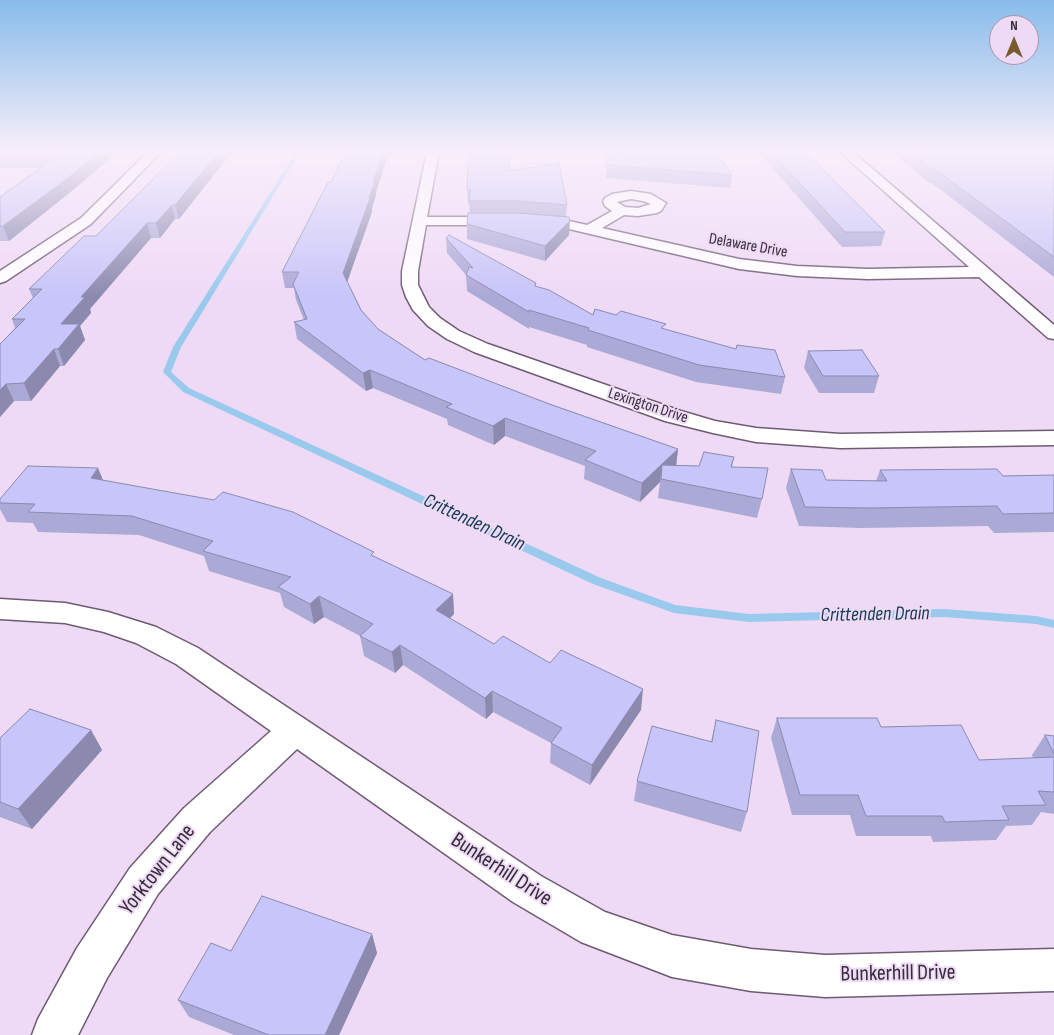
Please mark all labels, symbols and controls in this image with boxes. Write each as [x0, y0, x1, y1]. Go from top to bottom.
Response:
north arrow [989, 15, 1039, 65]
text: N [1010, 17, 1018, 34]
street label: Delaware Drive [707, 230, 789, 262]
street label: Lexington Drive [606, 384, 690, 428]
water label: Crittenden Drain [419, 489, 529, 557]
water label: Crittenden Drain [820, 602, 930, 628]
street label: Yorktown Lane [114, 819, 202, 921]
street label: Bunkerhill Drive [445, 828, 557, 912]
street label: Bunkerhill Drive [840, 960, 956, 988]

